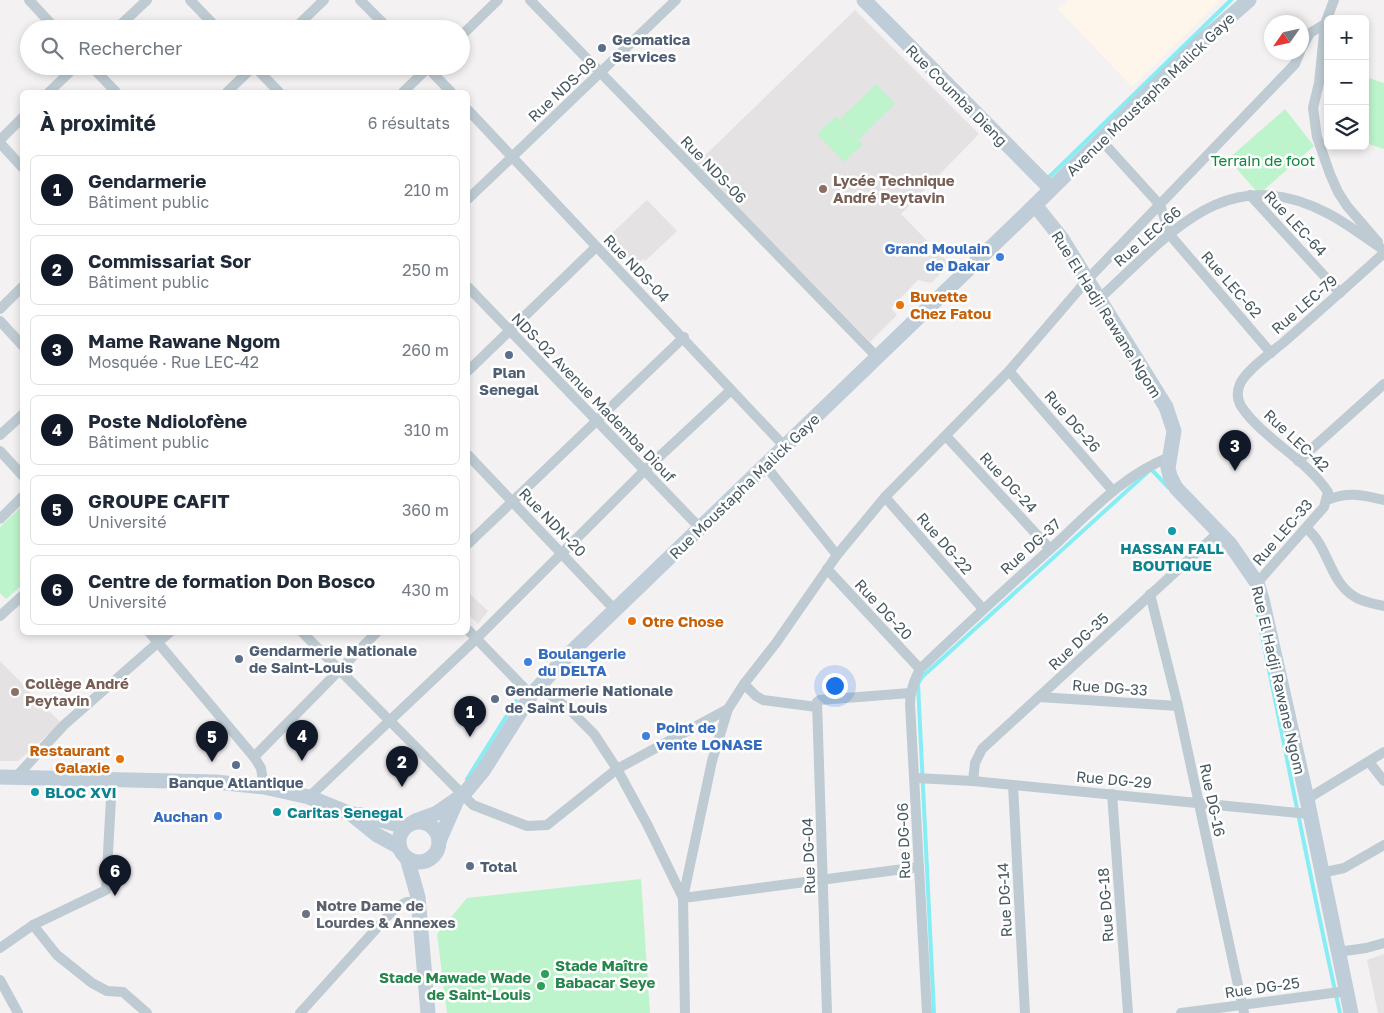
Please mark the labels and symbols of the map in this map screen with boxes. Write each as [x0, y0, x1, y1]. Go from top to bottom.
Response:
street label: Avenue Moustapha Malick Gaye [1062, 9, 1238, 179]
north arrow [1264, 15, 1309, 60]
place label: Geomatica Services [612, 30, 690, 65]
street label: Rue Coumba Dieng [903, 41, 1011, 149]
marker: Geomatica Services [596, 42, 608, 54]
street label: Rue NDS-09 [524, 53, 600, 125]
street label: Rue NDS-06 [677, 131, 751, 207]
park label: Terrain de foot [1211, 151, 1315, 169]
place label: Lycée Technique André Peytavin [833, 171, 955, 206]
marker: Lycée Technique André Peytavin [817, 183, 829, 195]
street label: Rue LEC-64 [1261, 186, 1331, 260]
street label: Rue LEC-66 [1110, 202, 1184, 270]
street label: Rue El Hadji Rawane Ngom [1048, 227, 1166, 401]
street label: Rue NDS-04 [600, 230, 674, 306]
place label: Grand Moulain de Dakar [884, 239, 990, 274]
street label: Rue LEC-62 [1198, 247, 1266, 321]
marker: Grand Moulain de Dakar [994, 251, 1006, 263]
street label: Rue LEC-79 [1268, 271, 1340, 337]
place label: Buvette Chez Fatou [910, 287, 991, 322]
marker: Buvette Chez Fatou [894, 299, 906, 311]
street label: NDS-02 Avenue Mademba Diouf [508, 309, 680, 486]
marker: Plan Senegal [503, 349, 515, 361]
place label: Plan Senegal [479, 363, 539, 398]
street label: Rue DG-26 [1041, 386, 1105, 456]
street label: Rue LEC-42 [1261, 405, 1333, 475]
street label: Rue Moustapha Malick Gaye [665, 409, 823, 563]
pin: 3 [1219, 430, 1251, 471]
street label: Rue DG-24 [976, 448, 1042, 516]
street label: Rue NDN-20 [516, 484, 590, 560]
street label: Rue LEC-33 [1248, 495, 1316, 569]
street label: Rue DG-22 [913, 509, 977, 577]
street label: Rue DG-37 [996, 514, 1064, 578]
marker: HASSAN FALL BOUTIQUE [1166, 525, 1178, 537]
place label: HASSAN FALL BOUTIQUE [1120, 539, 1224, 574]
street label: Rue DG-20 [851, 575, 917, 643]
street label: Rue El Hadji Rawane Ngom [1248, 584, 1310, 776]
street label: Rue DG-35 [1044, 609, 1112, 673]
place label: Otre Chose [642, 612, 724, 630]
marker: Otre Chose [626, 615, 638, 627]
place label: Gendarmerie Nationale de Saint-Louis [249, 641, 417, 676]
place label: Boulangerie du DELTA [538, 644, 626, 679]
marker: Gendarmerie Nationale de Saint-Louis [233, 653, 245, 665]
marker: Boulangerie du DELTA [522, 656, 534, 668]
your location [822, 673, 848, 699]
place label: Collège André Peytavin [25, 674, 129, 709]
street label: Rue DG-33 [1072, 675, 1148, 699]
place label: Gendarmerie Nationale de Saint Louis [505, 681, 673, 716]
marker: Collège André Peytavin [9, 686, 21, 698]
marker: Gendarmerie Nationale de Saint Louis [489, 693, 501, 705]
pin: 1 [454, 696, 486, 737]
place label: Point de vente LONASE [656, 718, 762, 753]
pin: 4 [286, 720, 318, 761]
pin: 5 [196, 721, 228, 762]
marker: Point de vente LONASE [640, 730, 652, 742]
place label: Restaurant Galaxie [30, 741, 110, 776]
pin: 2 [386, 746, 418, 787]
marker: Restaurant Galaxie [114, 753, 126, 765]
marker: Banque Atlantique [230, 759, 242, 771]
street label: Rue DG-16 [1196, 762, 1230, 838]
street label: Rue DG-29 [1075, 767, 1153, 791]
place label: Banque Atlantique [168, 773, 304, 791]
place label: BLOC XVI [45, 783, 117, 801]
marker: BLOC XVI [29, 786, 41, 798]
street label: Rue DG-06 [893, 802, 913, 880]
place label: Caritas Senegal [287, 803, 403, 821]
marker: Caritas Senegal [271, 806, 283, 818]
place label: Auchan [153, 807, 208, 825]
marker: Auchan [212, 810, 224, 822]
street label: Rue DG-04 [798, 817, 818, 895]
pin: 6 [99, 855, 131, 896]
place label: Total [480, 857, 517, 875]
marker: Total [464, 860, 476, 872]
street label: Rue DG-14 [993, 862, 1015, 938]
street label: Rue DG-18 [1093, 867, 1117, 943]
place label: Notre Dame de Lourdes & Annexes [316, 896, 456, 931]
marker: Notre Dame de Lourdes & Annexes [300, 908, 312, 920]
place label: Stade Maître Babacar Seye [555, 956, 655, 991]
place label: Stade Mawade Wade de Saint-Louis [379, 968, 531, 1003]
marker: Stade Maître Babacar Seye [539, 968, 551, 980]
street label: Rue DG-25 [1223, 973, 1301, 1001]
marker: Stade Mawade Wade de Saint-Louis [535, 980, 547, 992]

